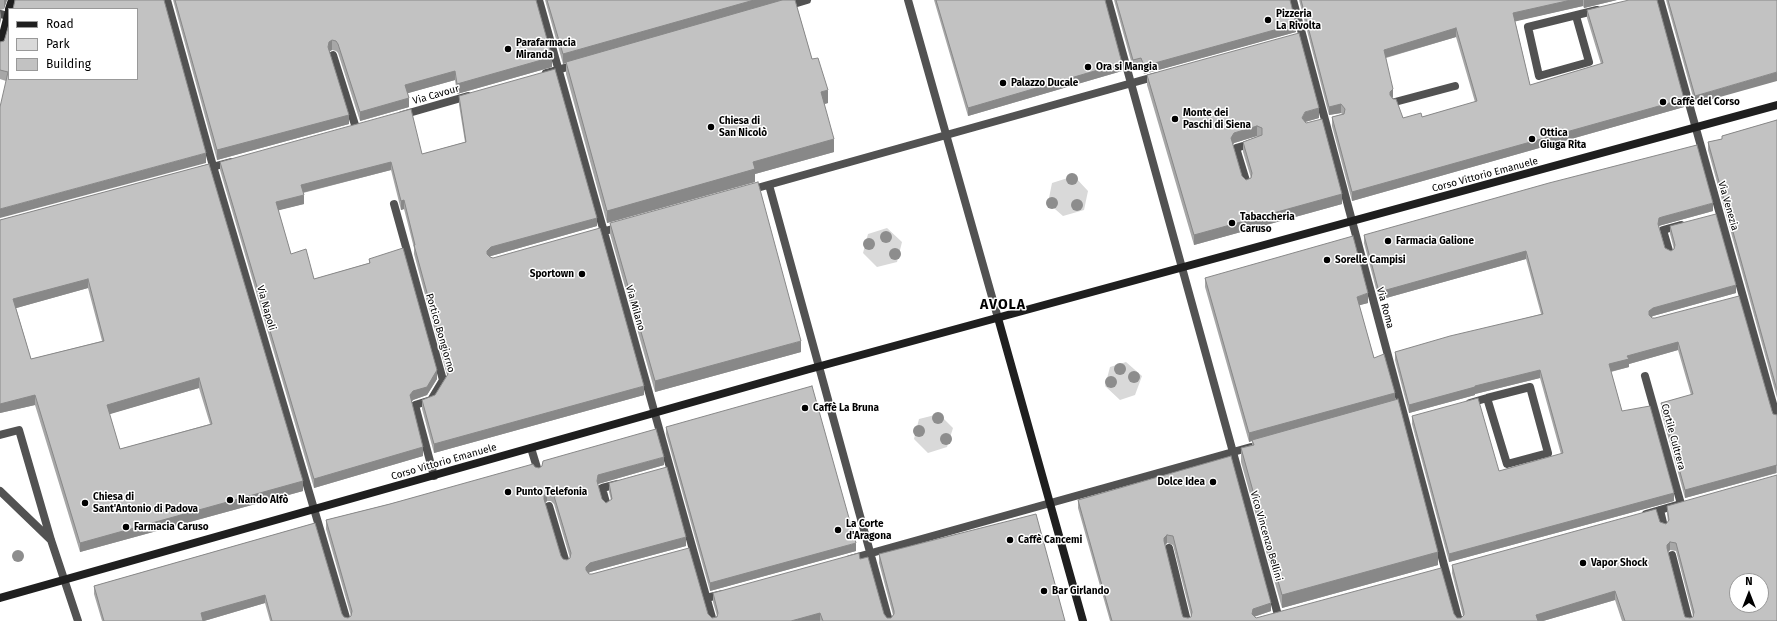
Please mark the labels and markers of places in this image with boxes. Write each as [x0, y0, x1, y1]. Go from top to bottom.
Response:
place label: Pizzeria La Rivolta [1276, 8, 1321, 32]
marker: Pizzeria La Rivolta [1263, 15, 1273, 25]
place label: Parafarmacia Miranda [516, 37, 576, 60]
marker: Parafarmacia Miranda [503, 44, 513, 54]
place label: Ora si Mangia [1096, 61, 1157, 73]
marker: Ora si Mangia [1083, 62, 1093, 72]
place label: Palazzo Ducale [1011, 77, 1078, 89]
marker: Palazzo Ducale [998, 78, 1008, 88]
place label: Caffè del Corso [1671, 96, 1740, 108]
marker: Caffè del Corso [1658, 97, 1668, 107]
place label: Monte dei Paschi di Siena [1183, 107, 1251, 130]
marker: Monte dei Paschi di Siena [1170, 114, 1180, 124]
place label: Chiesa di San Nicolò [719, 115, 767, 138]
marker: Chiesa di San Nicolò [706, 122, 716, 132]
place label: Ottica Giuga Rita [1540, 127, 1586, 150]
marker: Ottica Giuga Rita [1527, 134, 1537, 144]
place label: Tabaccheria Caruso [1240, 211, 1295, 234]
marker: Tabaccheria Caruso [1227, 218, 1237, 228]
place label: Farmacia Galione [1396, 235, 1474, 247]
marker: Farmacia Galione [1383, 236, 1393, 246]
place label: Sorelle Campisi [1335, 254, 1406, 266]
marker: Sorelle Campisi [1322, 255, 1332, 265]
place label: Sportown [530, 268, 574, 280]
marker: Sportown [577, 269, 587, 279]
place label: Caffè La Bruna [813, 402, 879, 414]
marker: Caffè La Bruna [800, 403, 810, 413]
place label: Dolce Idea [1157, 476, 1205, 488]
marker: Dolce Idea [1208, 477, 1218, 487]
place label: Punto Telefonia [516, 486, 587, 498]
marker: Punto Telefonia [503, 487, 513, 497]
place label: Chiesa di Sant'Antonio di Padova [93, 491, 198, 514]
place label: Nando Alfò [238, 494, 288, 506]
marker: Nando Alfò [225, 495, 235, 505]
marker: Chiesa di Sant'Antonio di Padova [80, 498, 90, 508]
place label: La Corte d'Aragona [846, 518, 891, 542]
place label: Farmacia Caruso [134, 521, 209, 533]
marker: Farmacia Caruso [121, 522, 131, 532]
marker: La Corte d'Aragona [833, 525, 843, 535]
place label: Caffè Cancemi [1018, 534, 1082, 546]
marker: Caffè Cancemi [1005, 535, 1015, 545]
place label: Vapor Shock [1591, 557, 1648, 569]
marker: Vapor Shock [1578, 558, 1588, 568]
place label: Bar Girlando [1052, 585, 1109, 597]
marker: Bar Girlando [1039, 586, 1049, 596]

